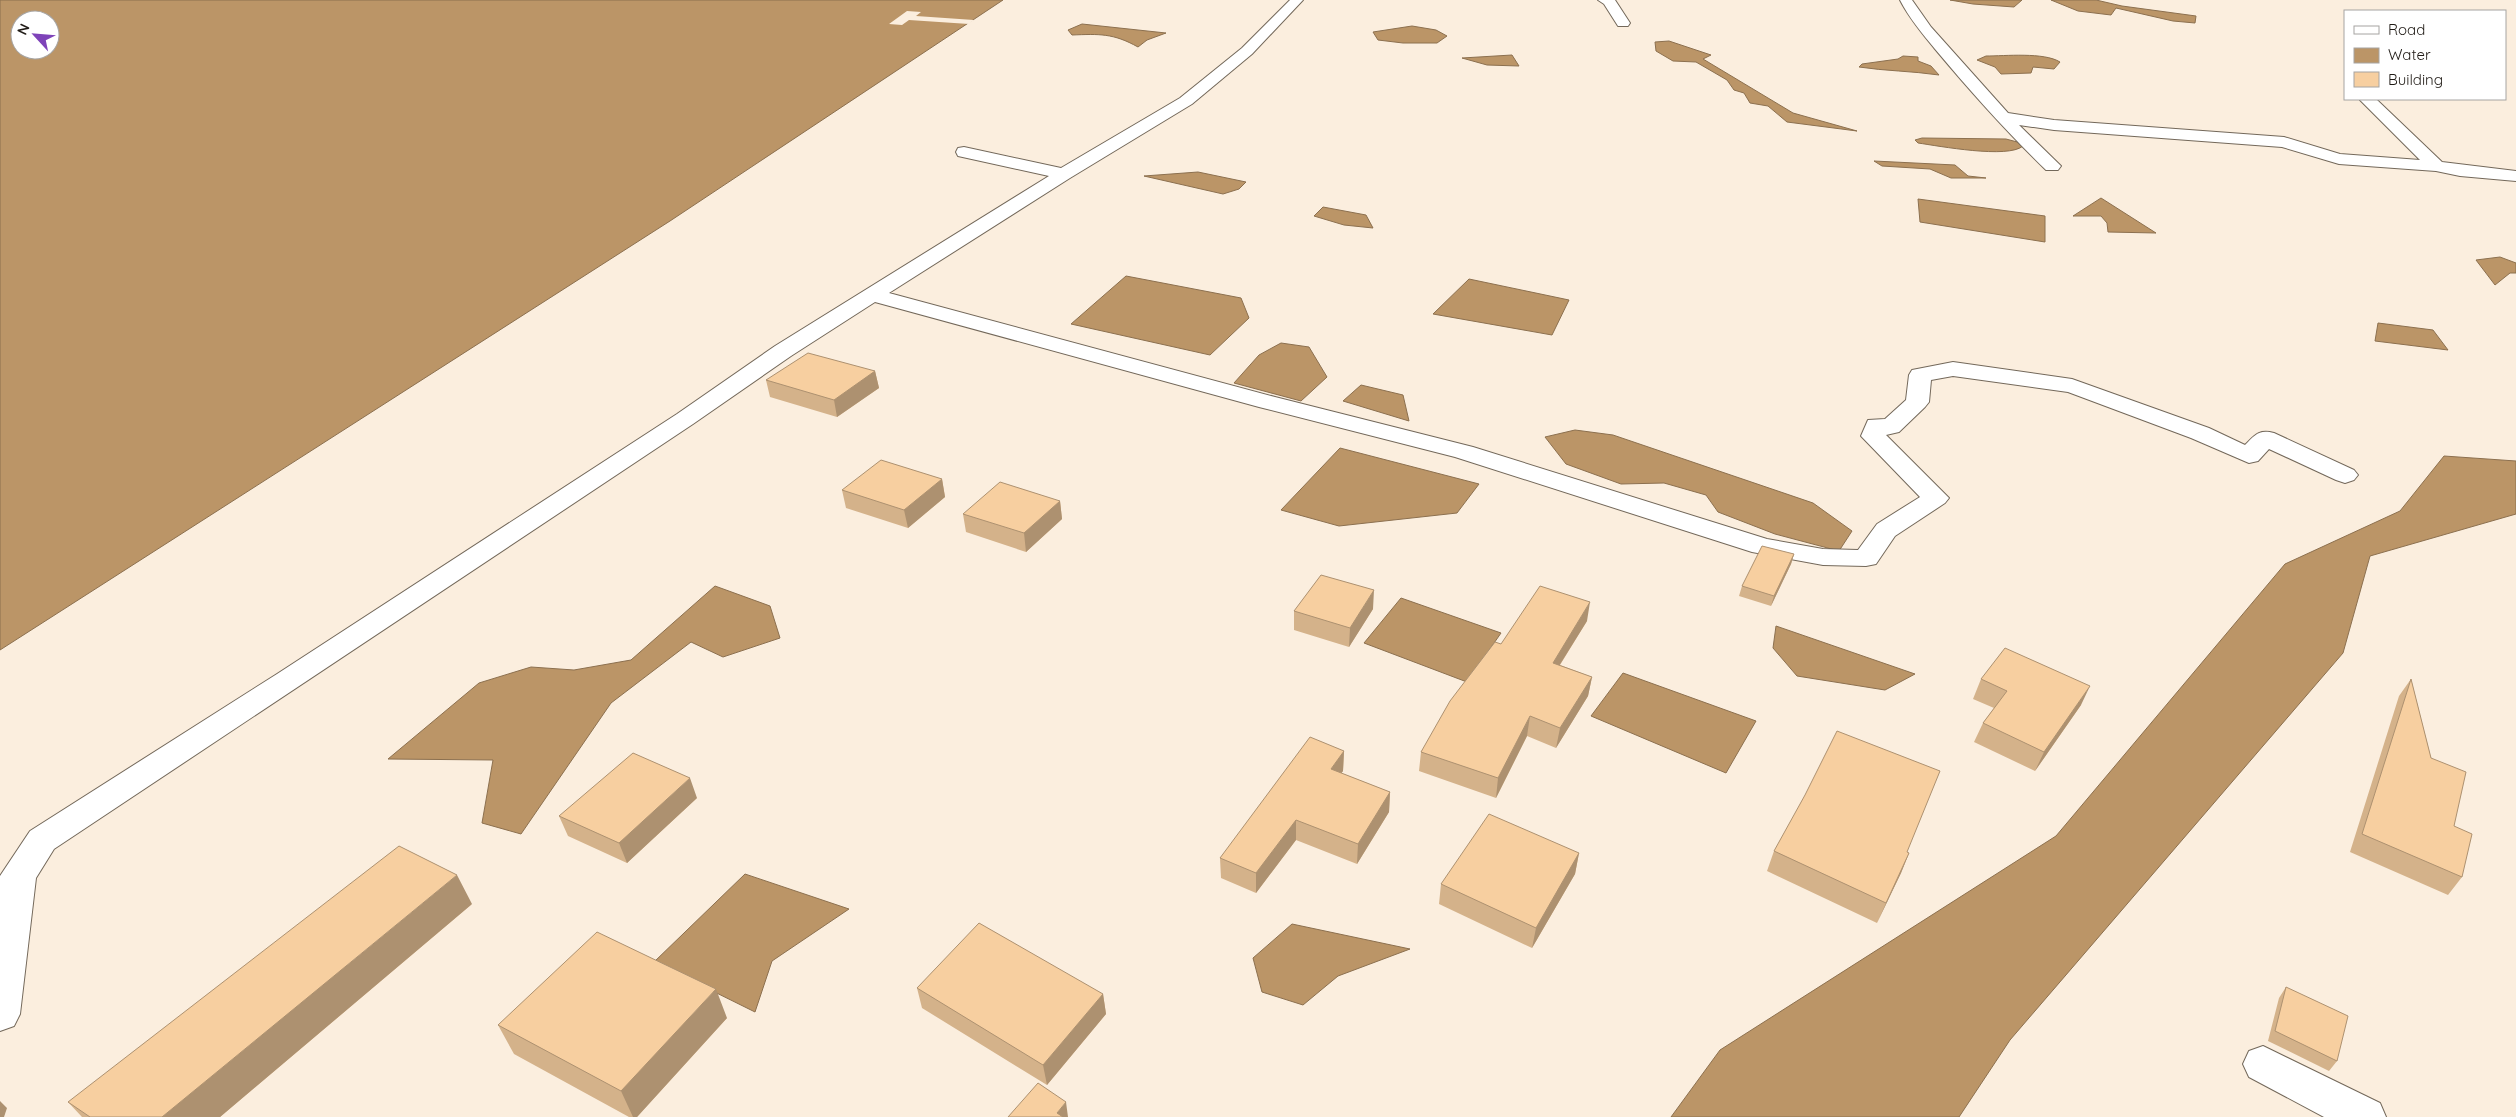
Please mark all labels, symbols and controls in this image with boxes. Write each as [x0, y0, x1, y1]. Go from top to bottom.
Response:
north arrow [10, 10, 60, 60]
legend [2344, 10, 2506, 100]
text: Road [2388, 20, 2425, 39]
text: N [13, 21, 34, 38]
text: Water [2388, 45, 2431, 64]
text: Building [2388, 70, 2443, 89]

